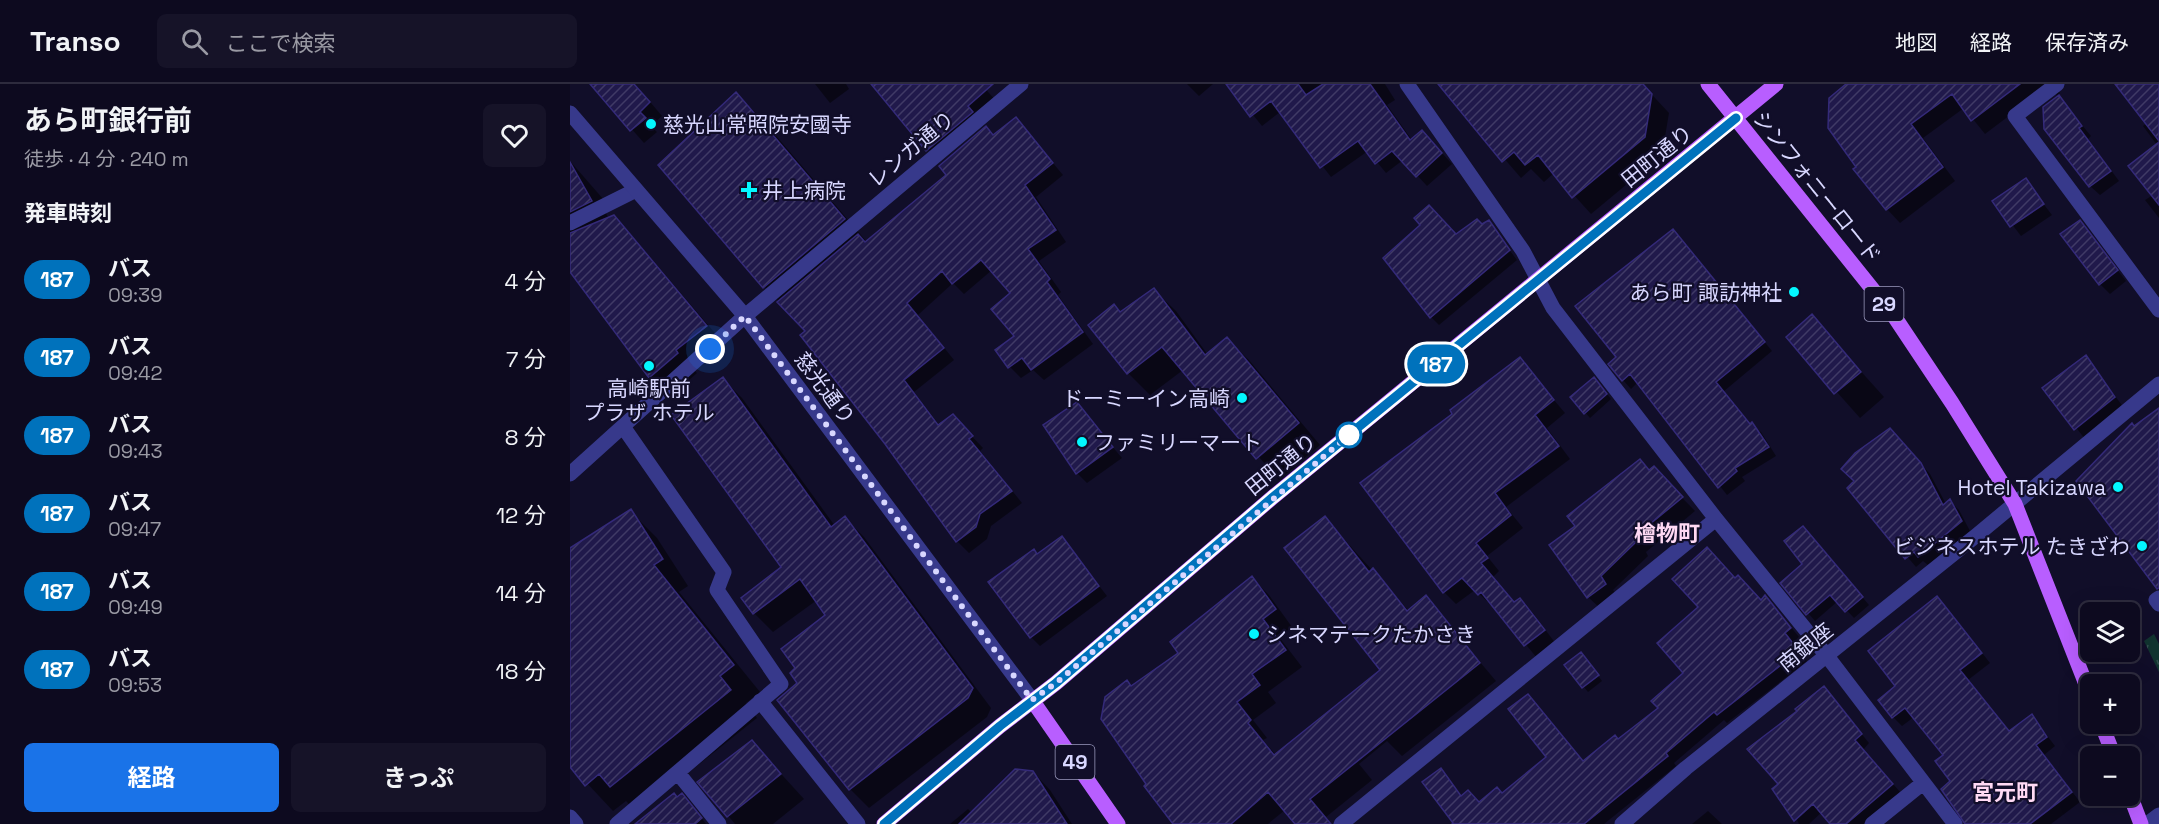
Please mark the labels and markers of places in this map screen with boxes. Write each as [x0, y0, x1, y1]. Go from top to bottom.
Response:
place label: 慈光山常照院安國寺 [663, 111, 852, 138]
marker: 慈光山常照院安國寺 [644, 117, 658, 131]
place label: 井上病院 [762, 177, 846, 204]
marker: 井上病院 [740, 181, 758, 199]
place label: あら町 諏訪神社 [1630, 279, 1782, 306]
marker: あら町 諏訪神社 [1787, 285, 1801, 299]
marker: 高崎駅前 プラザ ホテル [642, 359, 656, 373]
place label: 高崎駅前 プラザ ホテル [583, 375, 715, 426]
place label: ドーミーイン高崎 [1062, 385, 1230, 412]
marker: ドーミーイン高崎 [1235, 391, 1249, 405]
unlabelled marker [1336, 422, 1362, 448]
place label: ファミリーマート [1094, 429, 1262, 456]
marker: ファミリーマート [1075, 435, 1089, 449]
place label: Hotel Takizawa [1957, 474, 2106, 501]
marker: Hotel Takizawa [2111, 480, 2125, 494]
place label: ビジネスホテル たきざわ [1894, 533, 2130, 560]
marker: ビジネスホテル たきざわ [2135, 539, 2149, 553]
place label: シネマテークたかさき [1266, 621, 1476, 648]
marker: シネマテークたかさき [1247, 627, 1261, 641]

